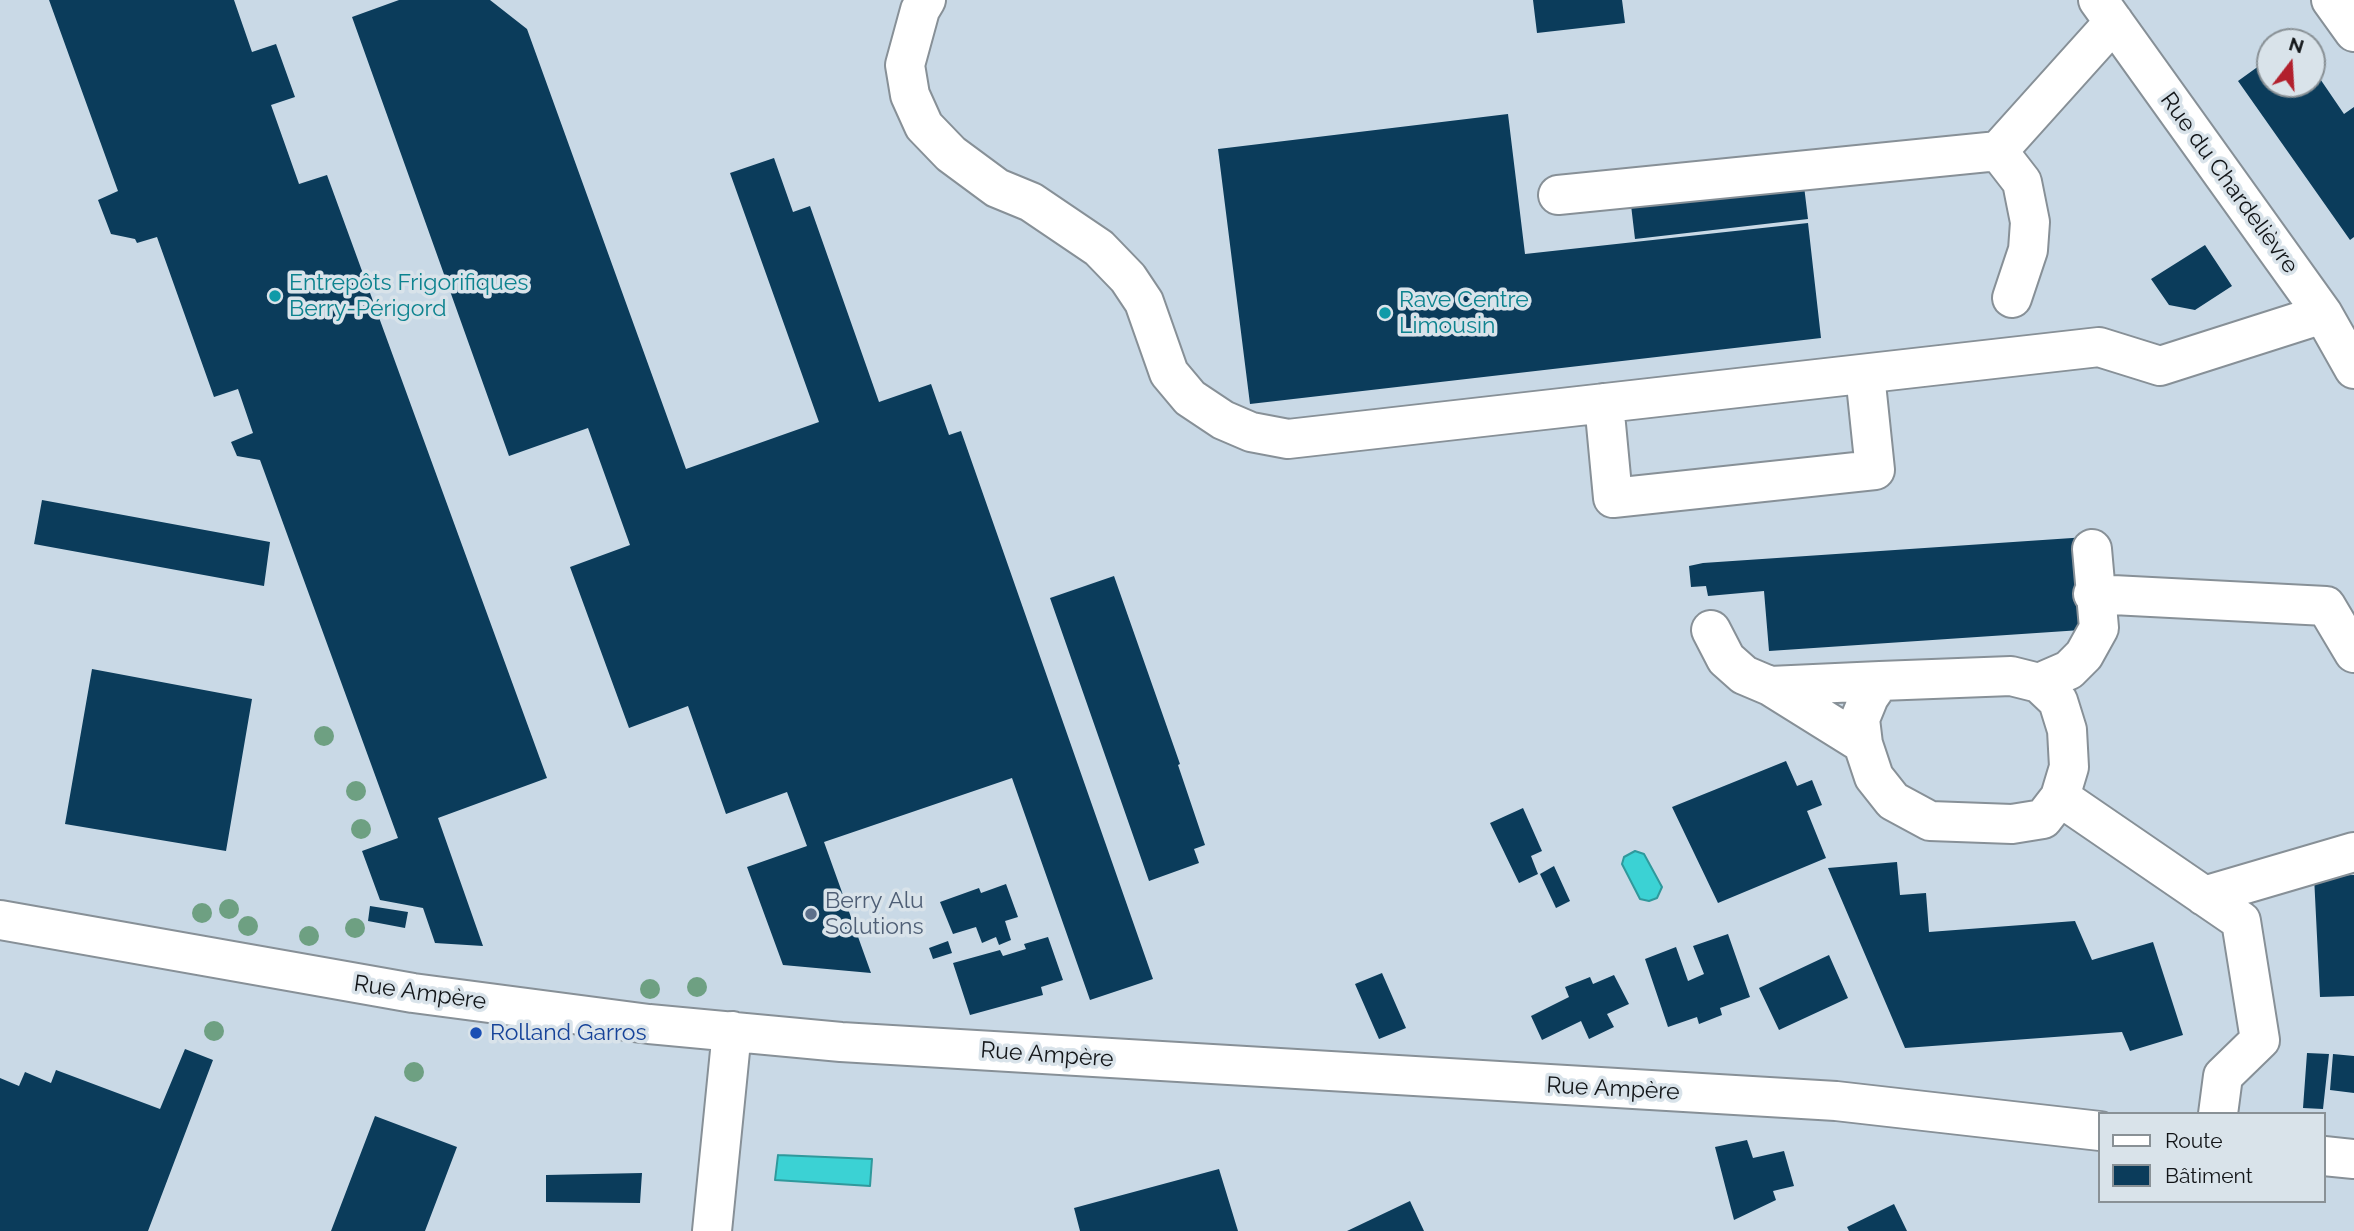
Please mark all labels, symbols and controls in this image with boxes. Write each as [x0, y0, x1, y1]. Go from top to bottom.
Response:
north arrow [2256, 28, 2326, 98]
text: N [2286, 32, 2307, 57]
street label: Rue du Chardelièvre [2154, 87, 2304, 279]
place label: Entrepôts Frigorifiques Berry-Périgord [289, 269, 528, 323]
place label: Rave Centre Limousin [1399, 286, 1529, 340]
marker: Entrepôts Frigorifiques Berry-Périgord [267, 288, 283, 304]
marker: Rave Centre Limousin [1377, 305, 1393, 321]
place label: Berry Alu Solutions [825, 887, 924, 941]
marker: Berry Alu Solutions [803, 906, 819, 922]
street label: Rue Ampère [352, 970, 488, 1016]
place label: Rolland Garros [490, 1019, 647, 1047]
marker: Rolland Garros [468, 1025, 484, 1041]
street label: Rue Ampère [979, 1037, 1115, 1073]
street label: Rue Ampère [1546, 1072, 1680, 1106]
legend [2098, 1112, 2326, 1203]
text: Route [2165, 1128, 2223, 1153]
text: Bâtiment [2165, 1163, 2253, 1188]

